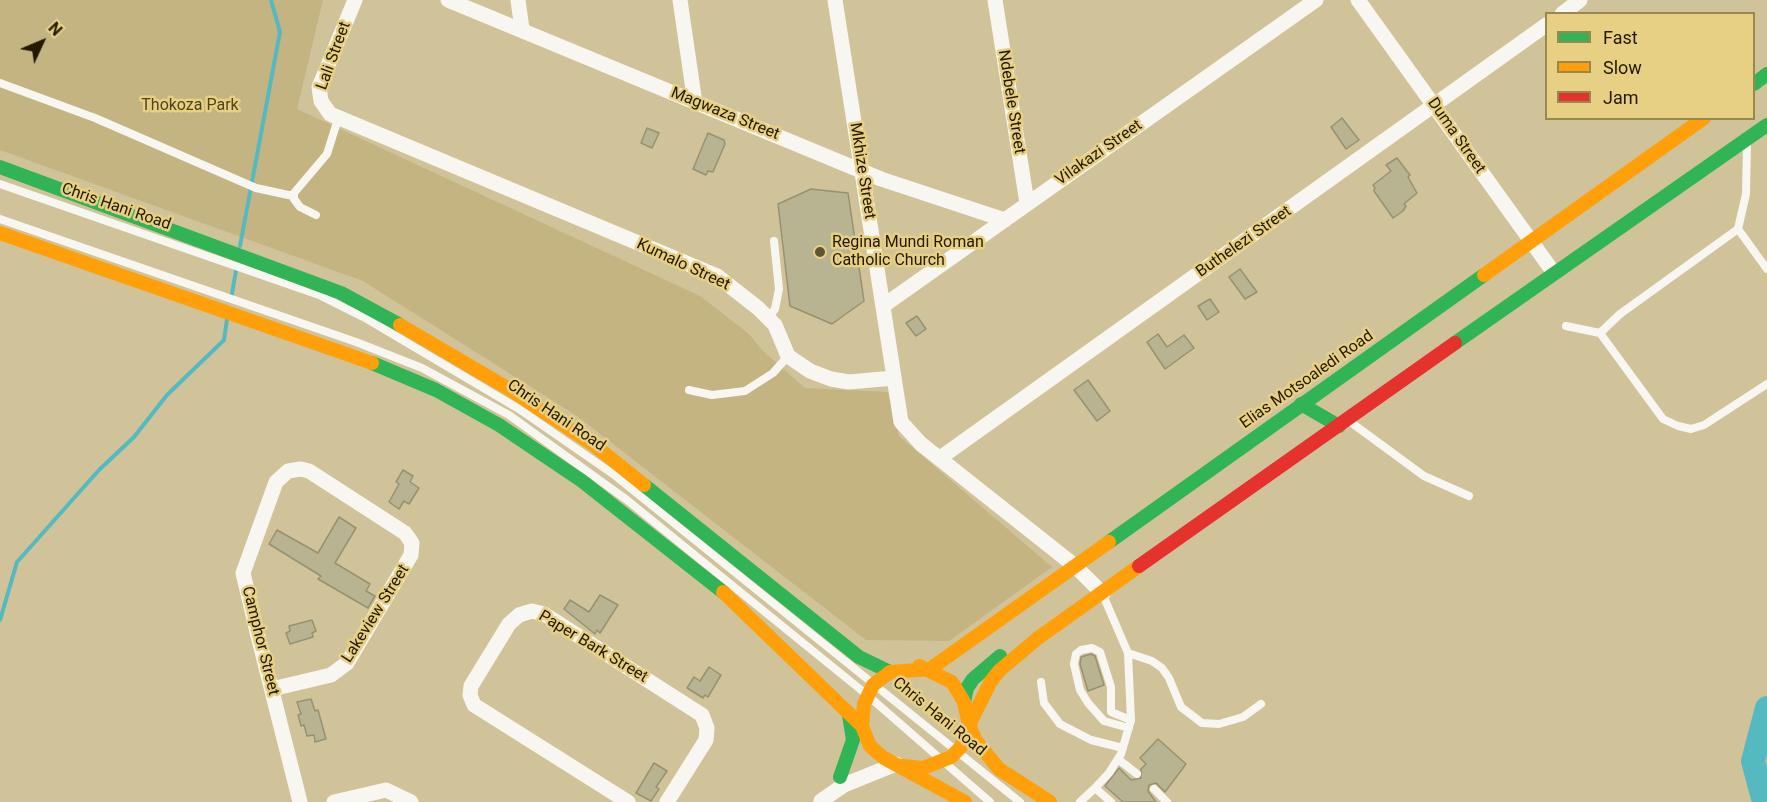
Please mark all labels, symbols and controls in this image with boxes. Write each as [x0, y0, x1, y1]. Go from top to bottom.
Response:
north arrow [12, 12, 72, 72]
legend [1545, 12, 1755, 120]
text: N [45, 18, 66, 40]
street label: Lali Street [313, 19, 355, 93]
text: Fast [1603, 27, 1638, 48]
street label: Ndebele Street [993, 49, 1029, 155]
text: Slow [1603, 57, 1642, 78]
street label: Magwaza Street [668, 84, 782, 144]
text: Jam [1603, 87, 1639, 108]
street label: Duma Street [1423, 94, 1489, 178]
park label: Thokoza Park [141, 96, 239, 116]
street label: Vilakazi Street [1052, 116, 1146, 190]
street label: Mkhize Street [845, 121, 879, 221]
street label: Chris Hani Road [59, 179, 173, 235]
street label: Buthelezi Street [1193, 202, 1295, 282]
place label: Regina Mundi Roman Catholic Church [832, 233, 984, 271]
street label: Kumalo Street [633, 235, 733, 295]
marker: Regina Mundi Roman Catholic Church [813, 245, 827, 259]
street label: Elias Motsoaledi Road [1237, 327, 1377, 433]
street label: Chris Hani Road [503, 376, 609, 456]
street label: Lakeview Street [338, 561, 414, 667]
street label: Camphor Street [237, 585, 283, 697]
street label: Paper Bark Street [535, 607, 651, 687]
street label: Chris Hani Road [889, 674, 989, 760]

